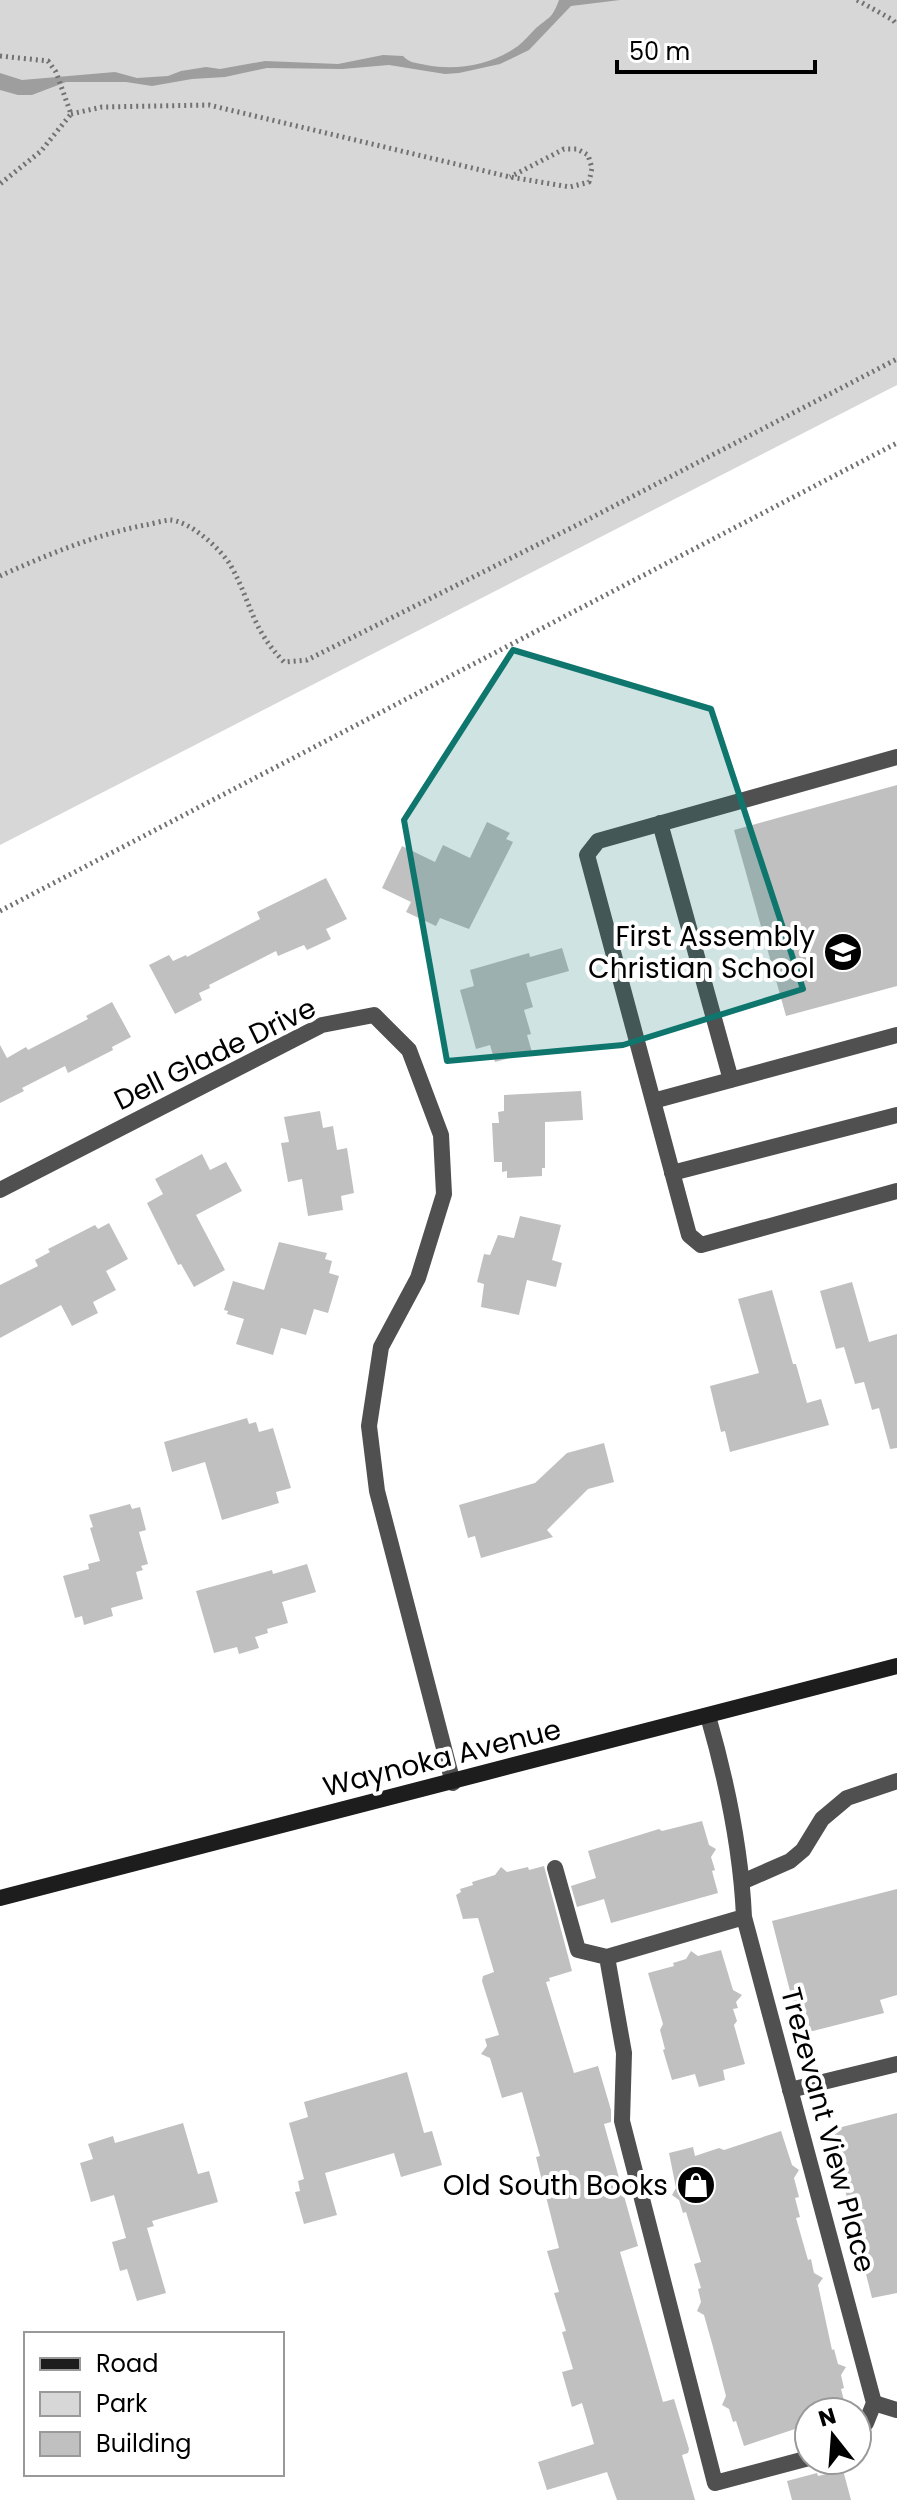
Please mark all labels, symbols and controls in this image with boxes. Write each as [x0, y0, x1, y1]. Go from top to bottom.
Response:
scale bar [617, 24, 815, 74]
text: 50 m [629, 35, 690, 68]
place label: First Assembly Christian School [588, 917, 815, 988]
school or university icon: First Assembly Christian School [822, 931, 864, 973]
street label: Dell Glade Drive [108, 988, 322, 1120]
street label: Waynoka Avenue [319, 1710, 565, 1806]
street label: Trezevant View Place [771, 1983, 885, 2277]
shop icon: Old South Books [675, 2164, 717, 2206]
place label: Old South Books [443, 2166, 668, 2205]
legend [24, 2332, 284, 2476]
text: Road [96, 2347, 158, 2380]
text: Park [96, 2387, 148, 2420]
north arrow [793, 2396, 873, 2476]
text: N [815, 2400, 840, 2435]
text: Building [96, 2427, 192, 2460]

